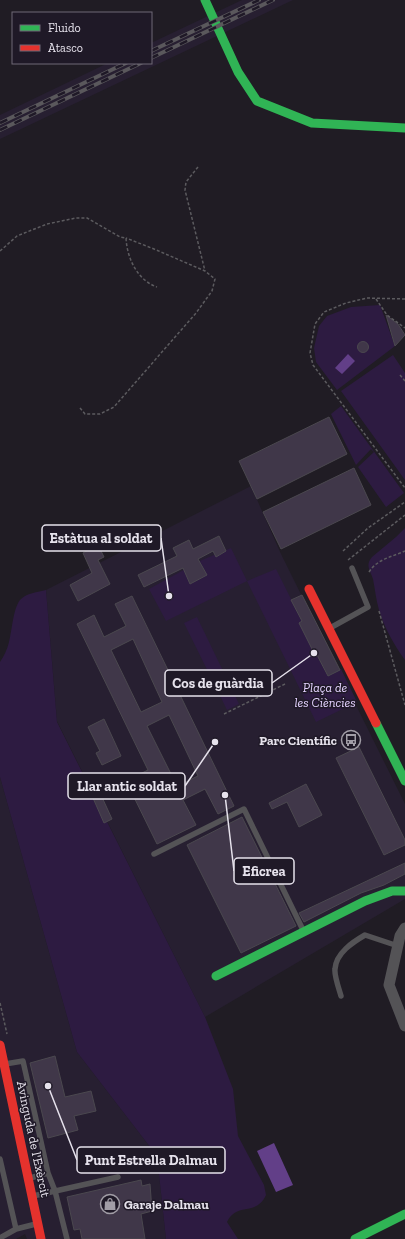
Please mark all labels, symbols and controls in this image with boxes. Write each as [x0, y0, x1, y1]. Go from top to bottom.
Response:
legend [12, 12, 152, 64]
text: Fluido [48, 21, 81, 35]
text: Atasco [48, 41, 83, 55]
callout: Estàtua al soldat [42, 525, 161, 551]
text: Estàtua al soldat [50, 530, 153, 547]
callout: Cos de guàrdia [165, 670, 272, 696]
text: Cos de guàrdia [172, 675, 264, 692]
park label: Plaça de les Ciències [294, 680, 356, 710]
bus stop icon: Parc Científic [340, 729, 362, 751]
place label: Parc Científic [259, 733, 337, 748]
callout: Llar antic soldat [68, 773, 185, 799]
text: Llar antic soldat [77, 778, 178, 795]
callout: Eficrea [234, 858, 294, 884]
text: Eficrea [242, 863, 286, 880]
street label: Avinguda de l'Exèrcit [14, 1080, 53, 1199]
callout: Punt Estrella Dalmau [77, 1147, 225, 1173]
text: Punt Estrella Dalmau [85, 1152, 217, 1169]
shop icon: Garaje Dalmau [99, 1193, 121, 1215]
place label: Garaje Dalmau [124, 1197, 209, 1213]

